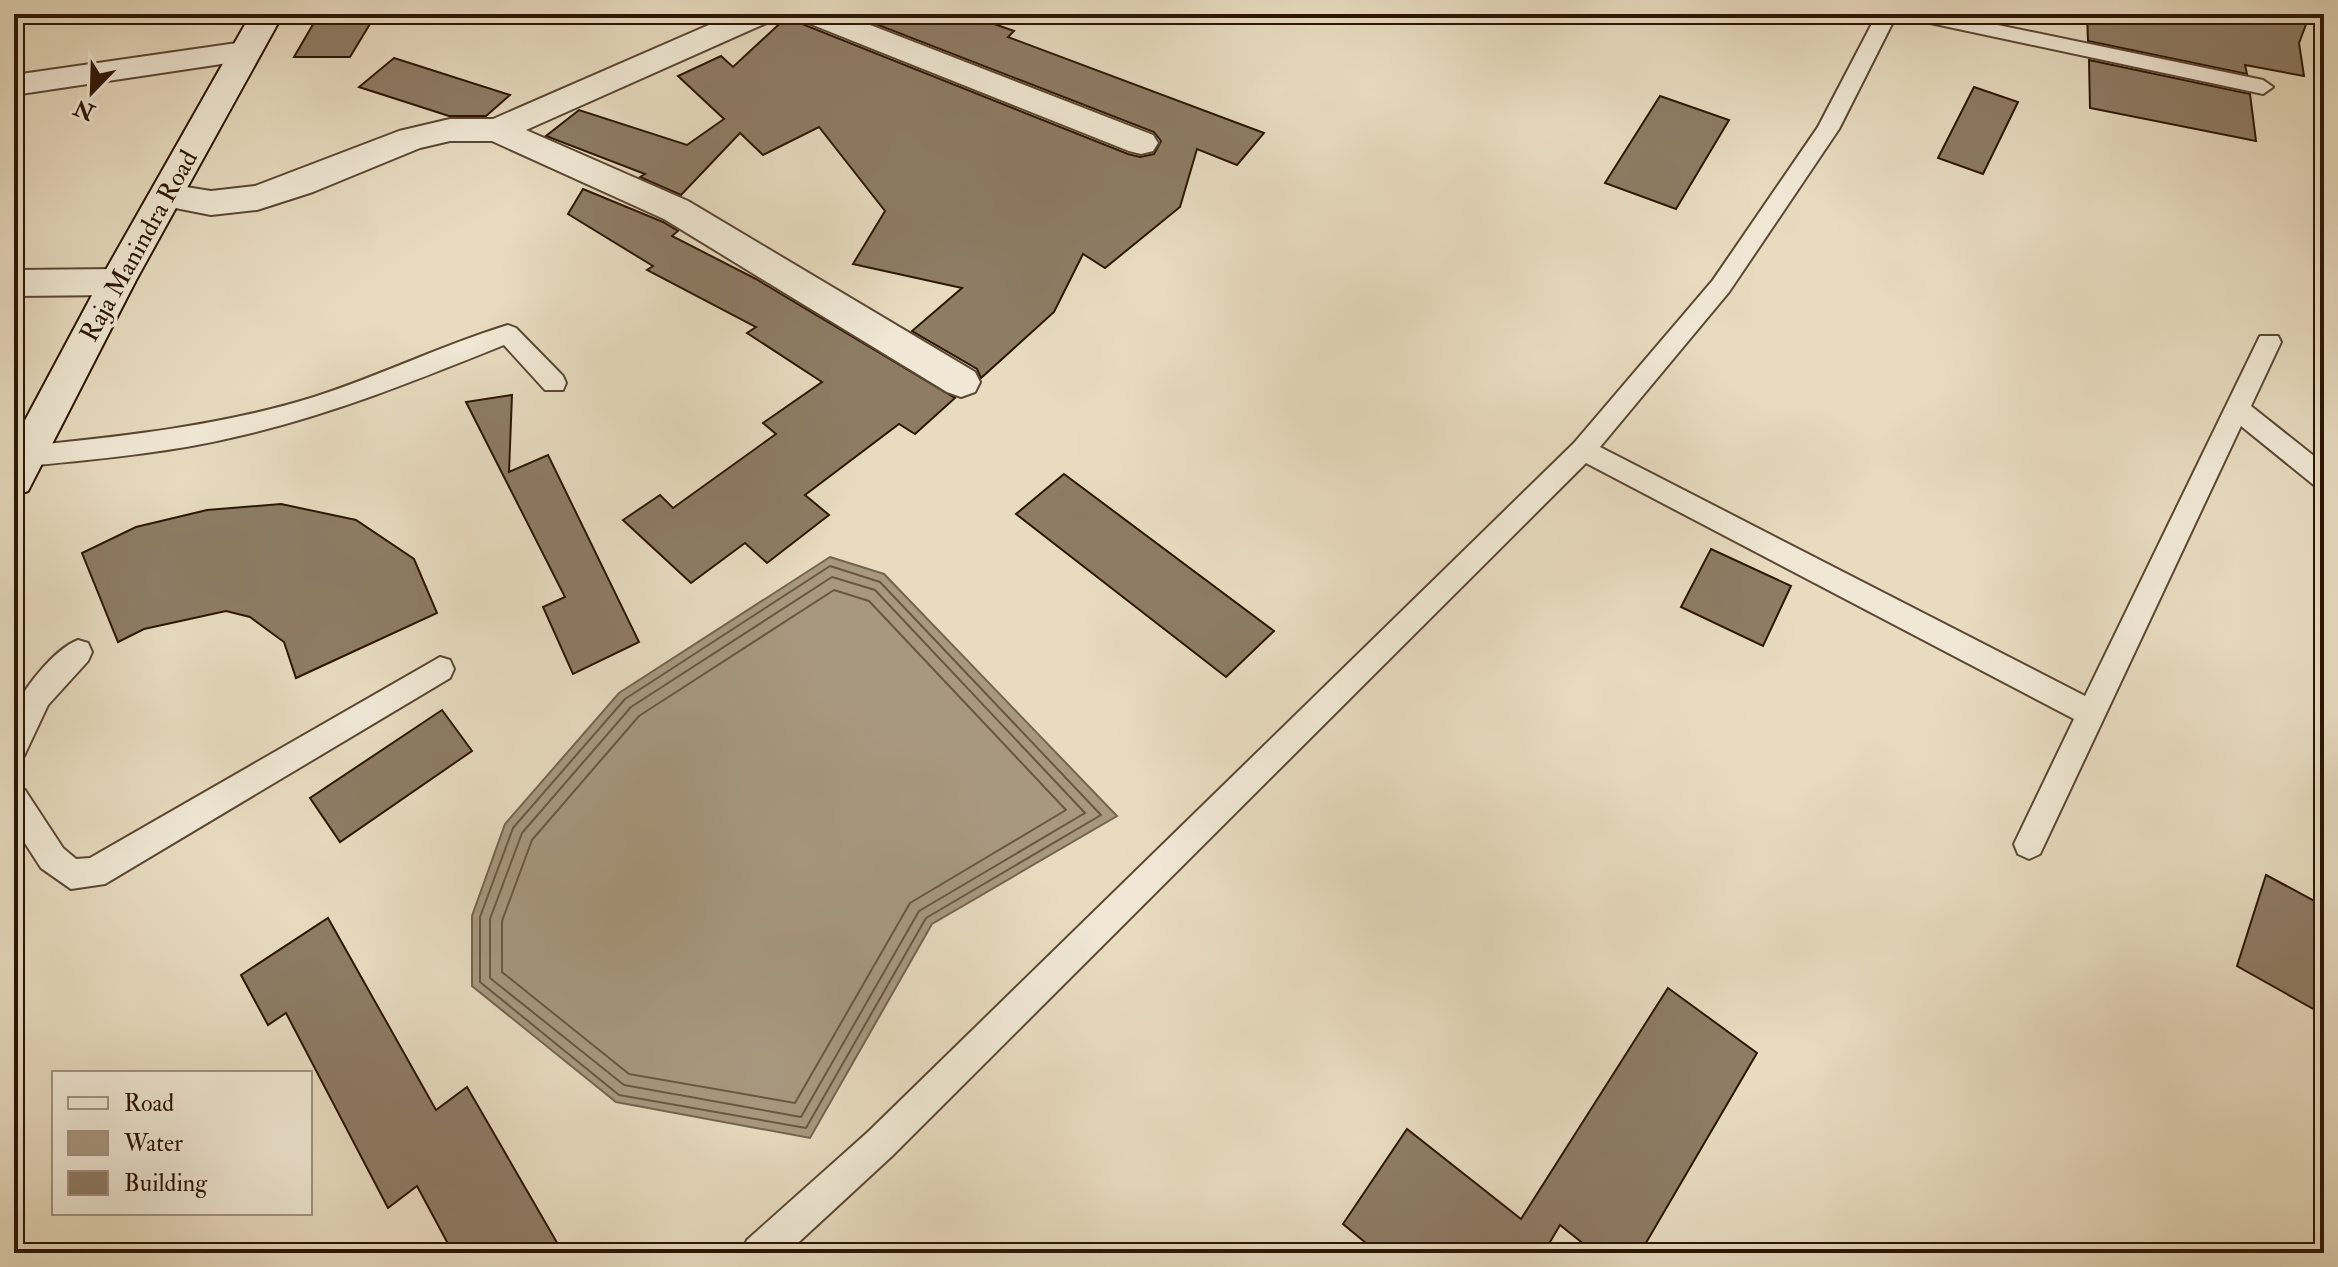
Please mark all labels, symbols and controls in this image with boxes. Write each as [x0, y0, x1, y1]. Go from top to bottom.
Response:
north arrow [52, 52, 132, 132]
text: N [70, 93, 100, 127]
street label: Raja Manindra Road [73, 145, 205, 347]
legend [52, 1071, 312, 1215]
text: Road [124, 1088, 174, 1119]
text: Water [123, 1128, 183, 1159]
text: Building [124, 1168, 208, 1199]

